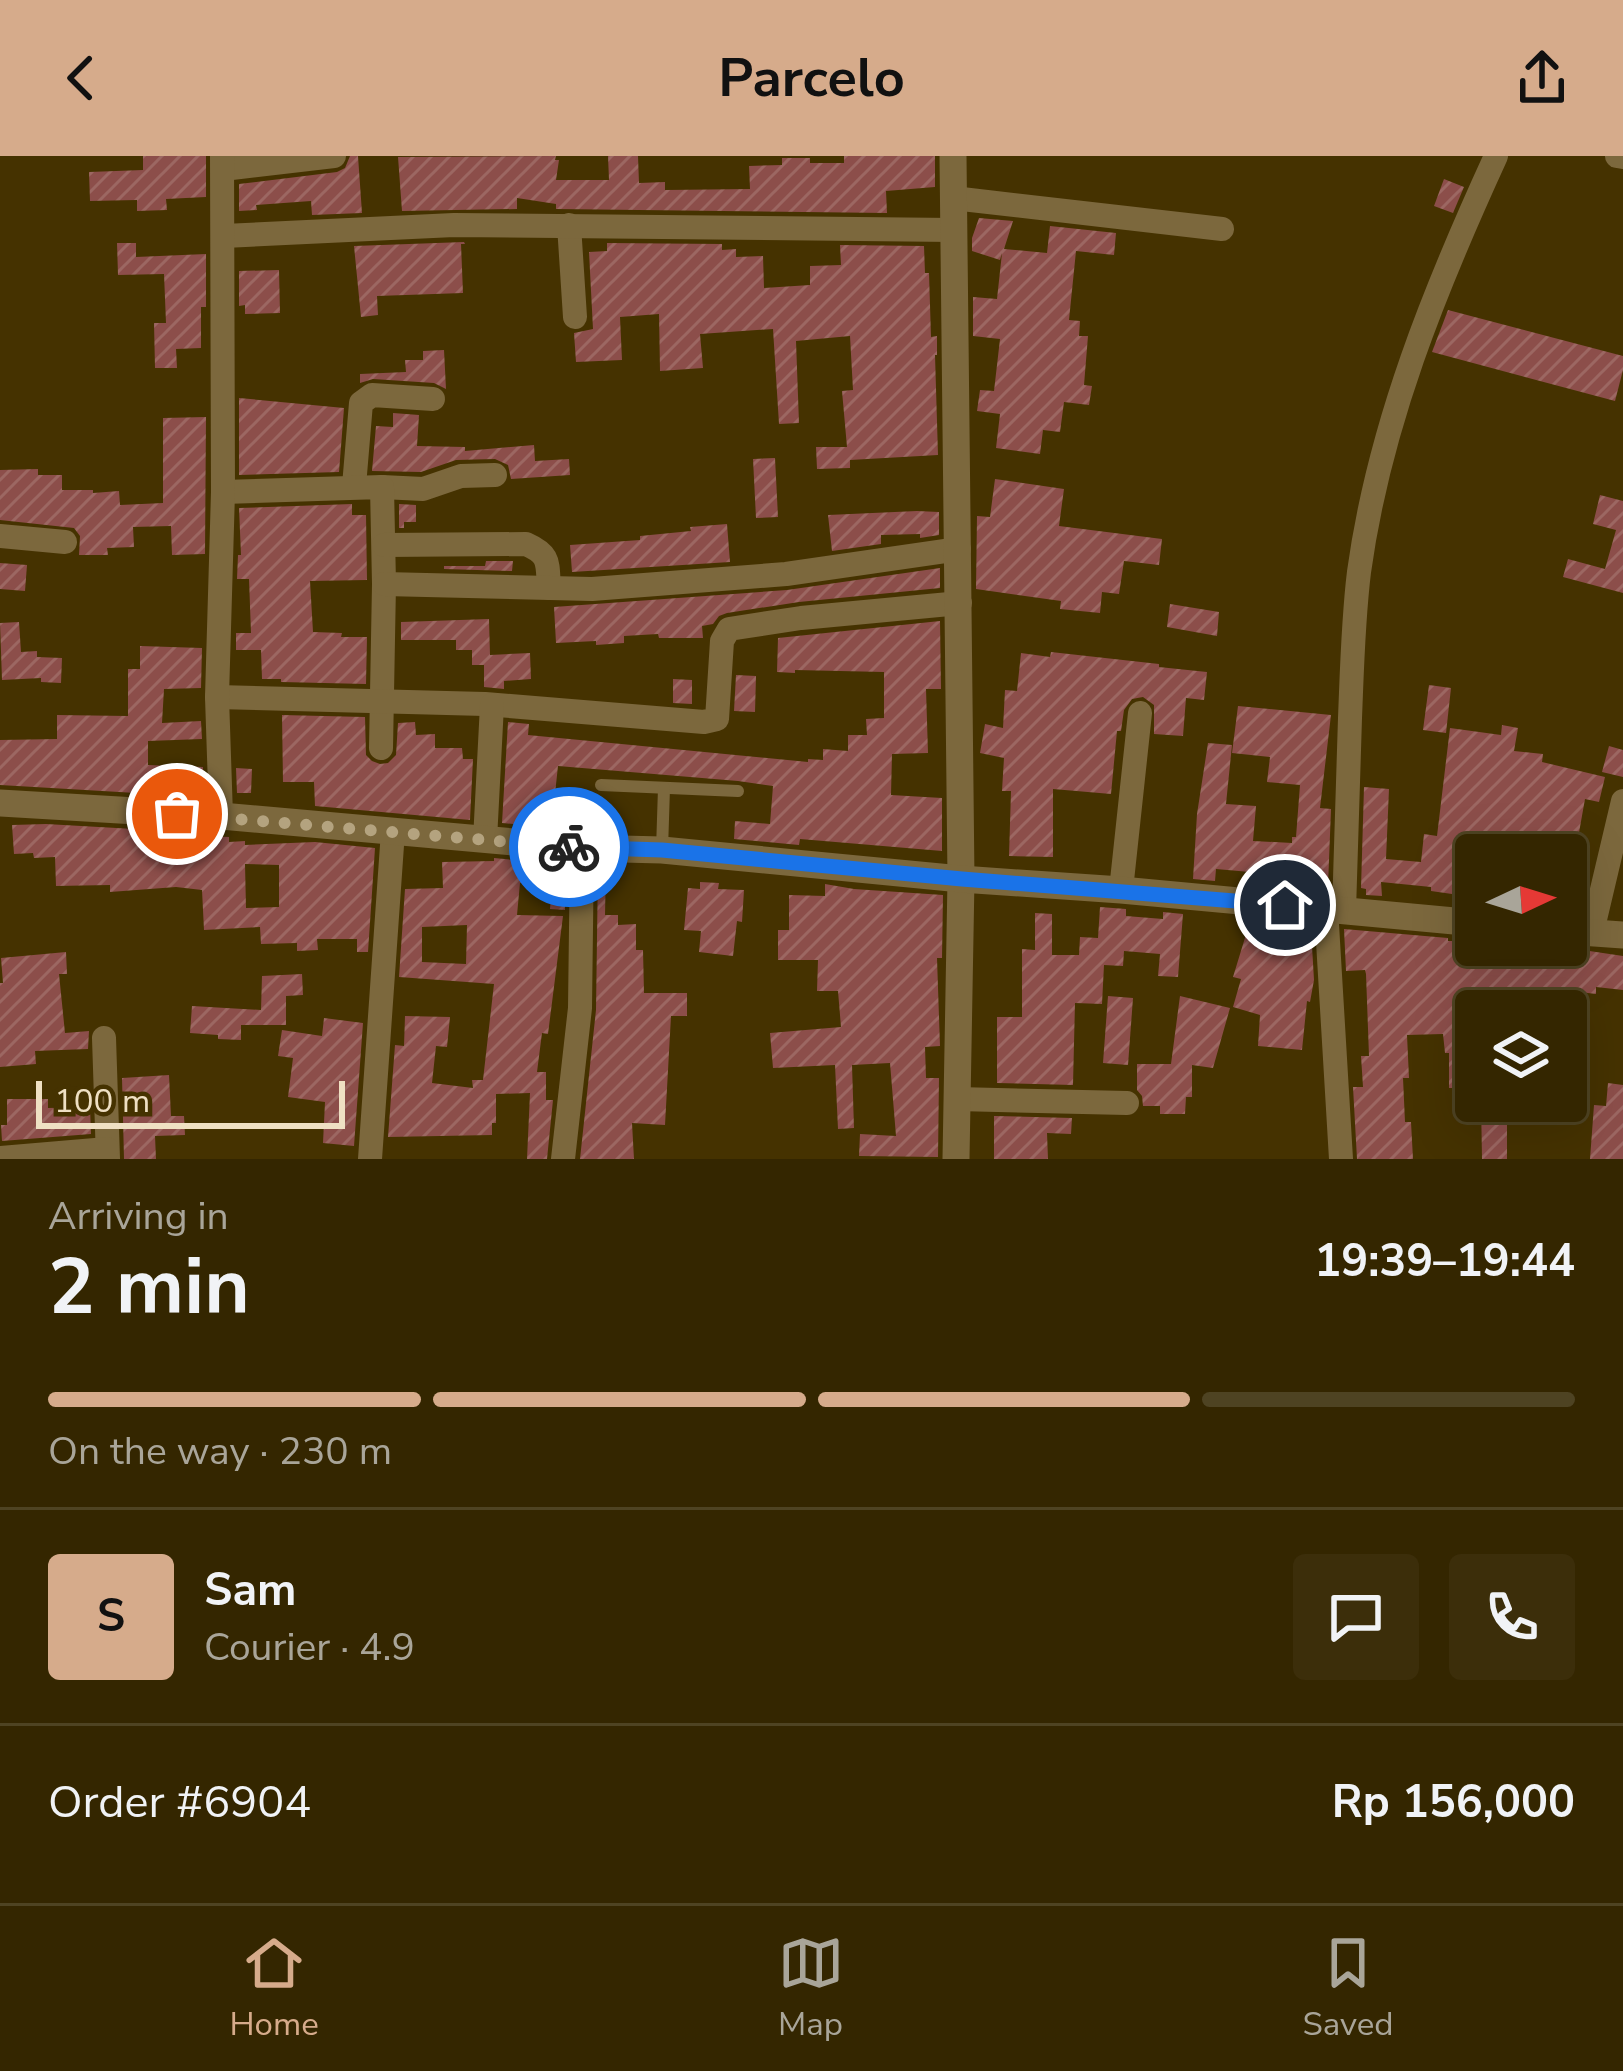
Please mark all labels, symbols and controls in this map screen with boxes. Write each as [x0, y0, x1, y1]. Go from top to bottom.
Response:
text: Parcelo [718, 41, 905, 115]
icon: back [48, 45, 114, 111]
icon: share [1509, 45, 1575, 111]
pin [126, 763, 228, 865]
icon: bag [144, 781, 210, 847]
courier [509, 787, 629, 907]
icon: bike [536, 814, 602, 880]
north arrow [1455, 834, 1587, 966]
map controls [1455, 834, 1587, 1122]
pin [1234, 854, 1336, 956]
icon: home [1252, 872, 1318, 938]
button: layers [1455, 990, 1587, 1122]
scale bar [36, 1075, 345, 1128]
text: 100 m [54, 1079, 150, 1124]
text: Arriving in [48, 1190, 229, 1243]
text: 19:39–19:44 [1314, 1231, 1575, 1292]
text: 2 min [48, 1234, 250, 1341]
text: On the way · 230 m [48, 1425, 392, 1478]
button: chat [1293, 1554, 1419, 1680]
button: phone [1449, 1554, 1575, 1680]
text: Sam [204, 1560, 296, 1621]
text: S [97, 1586, 125, 1647]
text: Courier · 4.9 [204, 1621, 415, 1674]
text: Order #6904 [48, 1772, 311, 1833]
text: Rp 156,000 [1332, 1772, 1575, 1833]
tab: Home [229, 1930, 319, 2047]
tab: Map [778, 1930, 844, 2047]
tab: Saved [1302, 1930, 1394, 2047]

